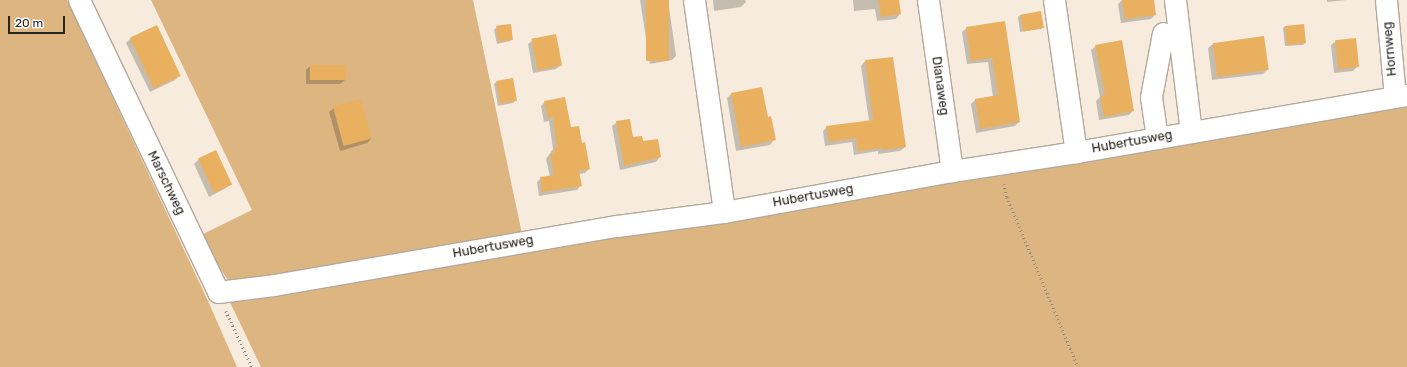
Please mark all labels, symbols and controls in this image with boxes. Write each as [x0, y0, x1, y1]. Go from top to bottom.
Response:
scale bar [10, 8, 67, 34]
text: 20 m [15, 16, 43, 30]
street label: Hornweg [1380, 21, 1400, 77]
street label: Dianaweg [928, 55, 952, 117]
street label: Hubertusweg [1090, 127, 1174, 157]
street label: Marschweg [144, 148, 188, 218]
street label: Hubertusweg [771, 181, 855, 211]
street label: Hubertusweg [451, 232, 535, 262]

